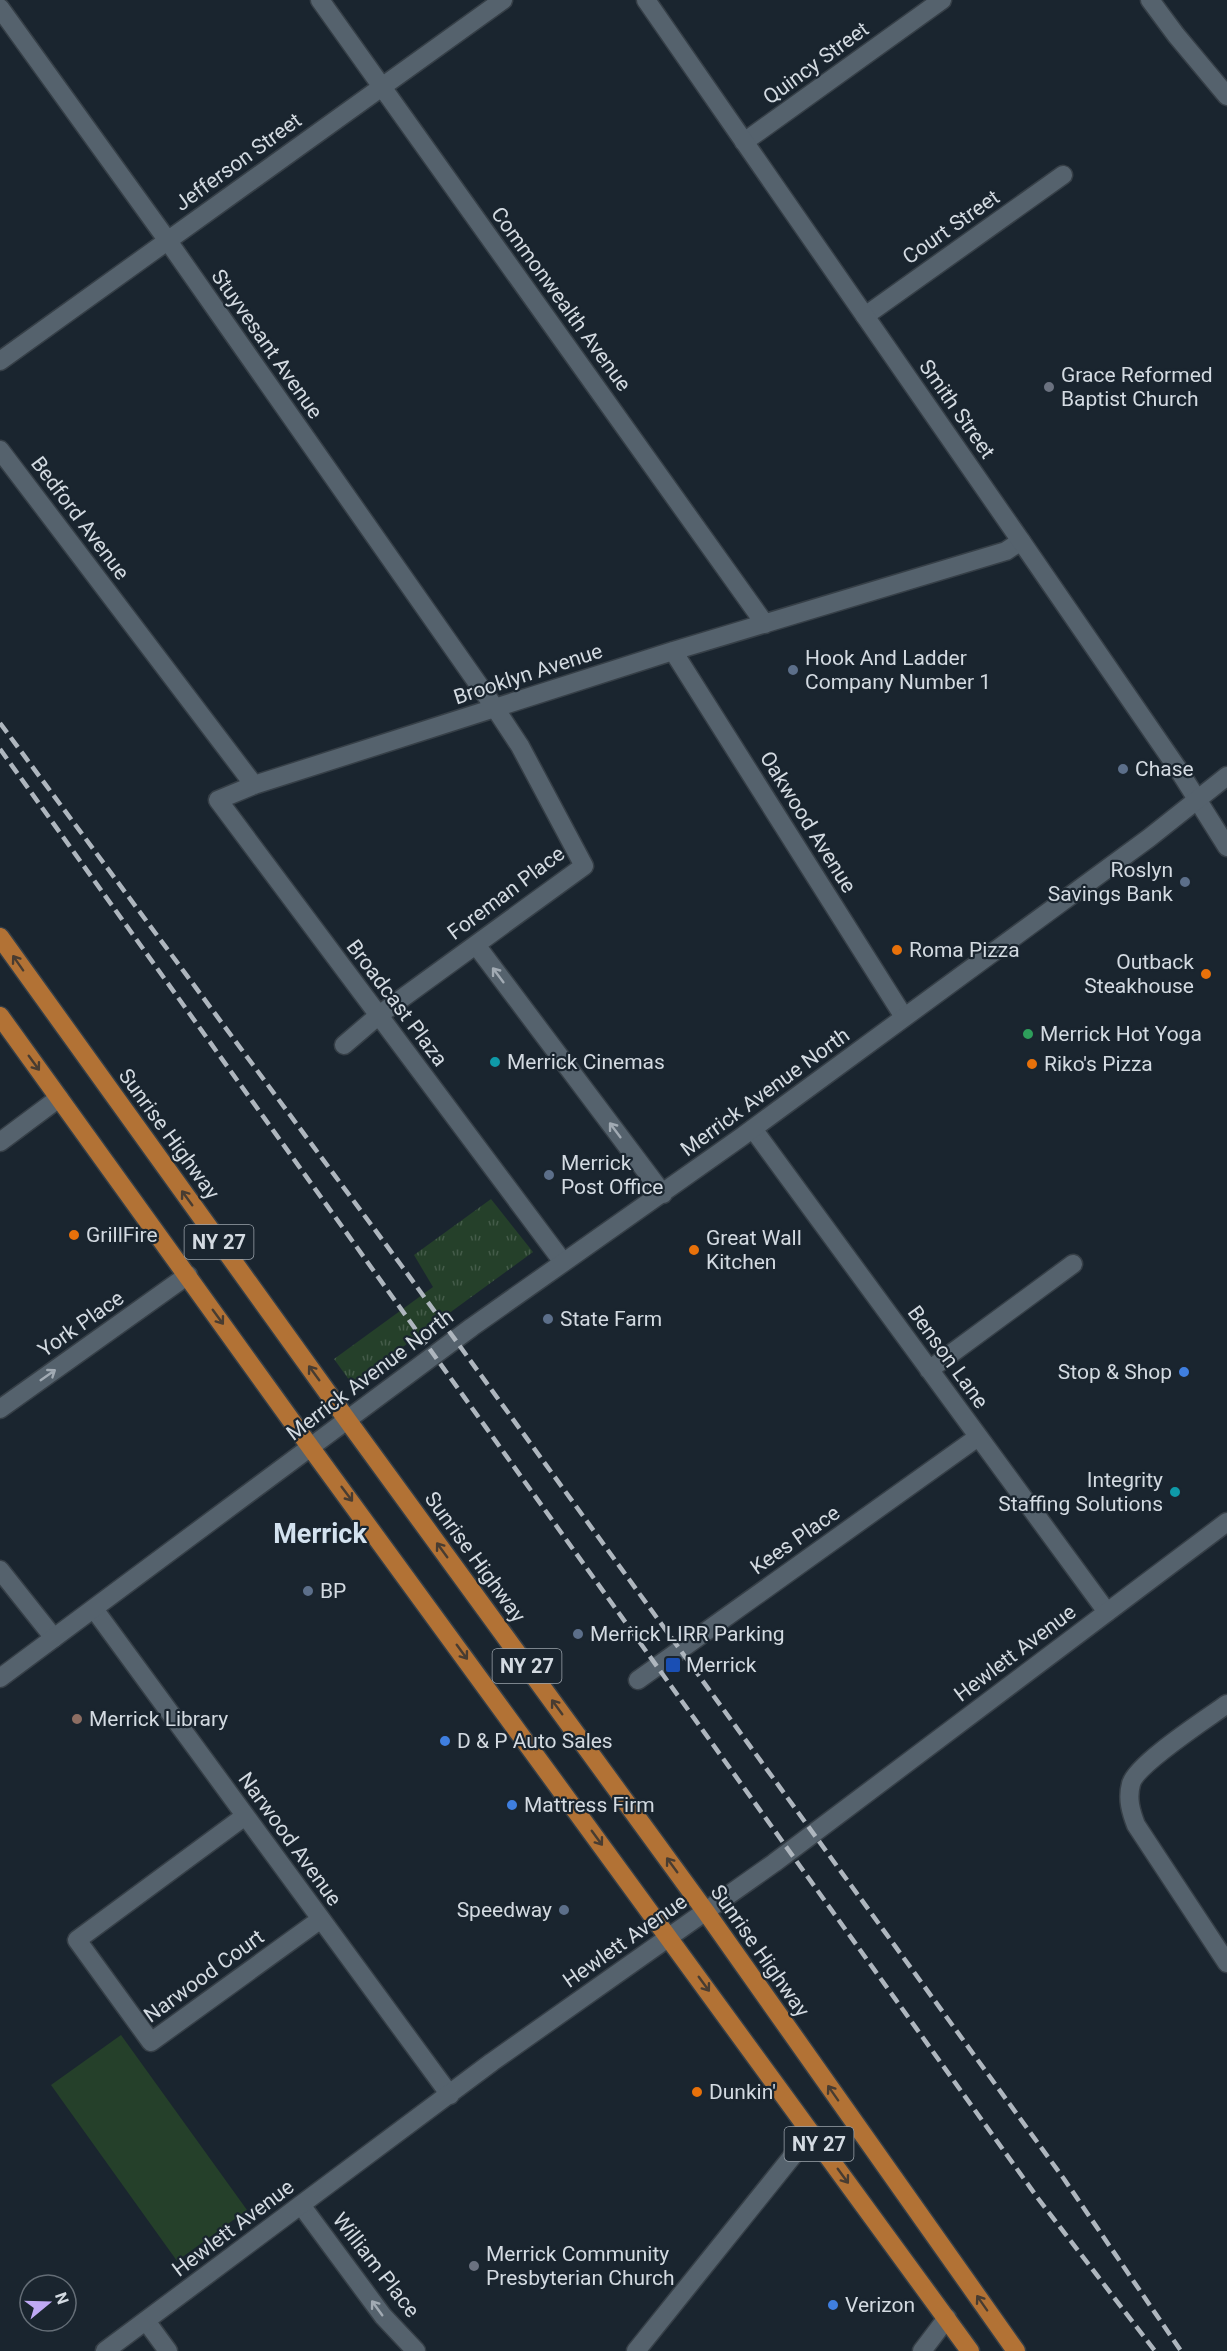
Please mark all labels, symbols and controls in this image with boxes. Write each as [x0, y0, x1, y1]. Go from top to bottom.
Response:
street label: Quincy Street [759, 17, 873, 109]
street label: Jefferson Street [170, 108, 306, 216]
street label: Court Street [898, 185, 1004, 269]
street label: Commonwealth Avenue [486, 202, 636, 396]
street label: Stuyvesant Avenue [207, 265, 327, 423]
street label: Smith Street [914, 355, 1000, 463]
place label: Grace Reformed Baptist Church [1061, 363, 1213, 411]
marker: Grace Reformed Baptist Church [1042, 380, 1056, 394]
street label: Bedford Avenue [26, 452, 134, 584]
street label: Brooklyn Avenue [451, 639, 605, 709]
place label: Hook And Ladder Company Number 1 [805, 646, 991, 694]
marker: Hook And Ladder Company Number 1 [786, 663, 800, 677]
street label: Oakwood Avenue [755, 747, 861, 897]
place label: Chase [1135, 757, 1194, 781]
marker: Chase [1116, 762, 1130, 776]
street label: Foreman Place [443, 841, 569, 945]
place label: Roslyn Savings Bank [1048, 858, 1173, 906]
marker: Roslyn Savings Bank [1178, 875, 1192, 889]
street label: Broadcast Plaza [342, 935, 452, 1071]
place label: Roma Pizza [909, 938, 1020, 962]
marker: Roma Pizza [890, 943, 904, 957]
place label: Outback Steakhouse [1084, 950, 1194, 998]
one-way arrow [12, 956, 24, 972]
one-way arrow [492, 967, 504, 983]
marker: Outback Steakhouse [1199, 967, 1213, 981]
place label: Merrick Hot Yoga [1040, 1022, 1202, 1046]
street label: Merrick Avenue North [676, 1023, 854, 1161]
marker: Merrick Hot Yoga [1021, 1027, 1035, 1041]
place label: Merrick Cinemas [507, 1050, 665, 1074]
place label: Riko's Pizza [1044, 1052, 1153, 1076]
one-way arrow [28, 1055, 40, 1071]
marker: Merrick Cinemas [488, 1055, 502, 1069]
marker: Riko's Pizza [1025, 1057, 1039, 1071]
street label: Sunrise Highway [114, 1064, 224, 1204]
one-way arrow [609, 1123, 622, 1139]
place label: Merrick Post Office [561, 1151, 664, 1199]
marker: Merrick Post Office [542, 1168, 556, 1182]
one-way arrow [181, 1190, 194, 1206]
place label: GrillFire [86, 1223, 158, 1247]
road number: NY 27 [184, 1225, 254, 1259]
place label: Great Wall Kitchen [706, 1226, 802, 1274]
marker: GrillFire [67, 1228, 81, 1242]
marker: Great Wall Kitchen [687, 1243, 701, 1257]
street label: York Place [34, 1286, 128, 1362]
street label: Benson Lane [903, 1301, 993, 1413]
street label: Merrick Avenue North [282, 1304, 458, 1446]
place label: State Farm [560, 1307, 662, 1331]
one-way arrow [212, 1309, 224, 1325]
marker: State Farm [541, 1312, 555, 1326]
place label: Stop & Shop [1058, 1360, 1172, 1384]
one-way arrow [308, 1365, 320, 1381]
marker: Stop & Shop [1177, 1365, 1191, 1379]
one-way arrow [39, 1369, 55, 1381]
place label: Integrity Staffing Solutions [998, 1468, 1163, 1516]
marker: Integrity Staffing Solutions [1168, 1485, 1182, 1499]
one-way arrow [340, 1486, 353, 1502]
street label: Sunrise Highway [420, 1487, 530, 1627]
street label: Kees Place [746, 1501, 844, 1579]
district label: Merrick [273, 1518, 367, 1550]
one-way arrow [436, 1542, 448, 1558]
place label: BP [320, 1579, 346, 1603]
marker: BP [301, 1584, 315, 1598]
street label: Hewlett Avenue [950, 1600, 1080, 1706]
place label: Merrick LIRR Parking [590, 1622, 785, 1646]
marker: Merrick LIRR Parking [571, 1627, 585, 1641]
one-way arrow [456, 1643, 468, 1659]
road number: NY 27 [492, 1649, 562, 1683]
place label: Merrick [686, 1653, 757, 1677]
marker: Merrick [664, 1656, 682, 1674]
one-way arrow [550, 1700, 563, 1716]
place label: Merrick Library [89, 1707, 228, 1731]
marker: Merrick Library [70, 1712, 84, 1726]
place label: D & P Auto Sales [457, 1729, 613, 1753]
marker: D & P Auto Sales [438, 1734, 452, 1748]
street label: Narwood Avenue [234, 1768, 346, 1910]
place label: Mattress Firm [524, 1793, 655, 1817]
marker: Mattress Firm [505, 1798, 519, 1812]
one-way arrow [591, 1829, 603, 1845]
one-way arrow [665, 1857, 678, 1873]
street label: Sunrise Highway [706, 1880, 814, 2022]
street label: Hewlett Avenue [558, 1889, 692, 1993]
place label: Speedway [457, 1898, 552, 1922]
marker: Speedway [557, 1903, 571, 1917]
street label: Narwood Court [139, 1924, 269, 2028]
one-way arrow [698, 1976, 710, 1992]
place label: Dunkin' [709, 2080, 776, 2104]
marker: Dunkin' [690, 2085, 704, 2099]
one-way arrow [827, 2085, 839, 2101]
road number: NY 27 [784, 2127, 854, 2161]
one-way arrow [836, 2168, 849, 2184]
street label: Hewlett Avenue [168, 2175, 298, 2281]
street label: William Place [328, 2208, 424, 2322]
place label: Merrick Community Presbyterian Church [486, 2242, 675, 2290]
marker: Merrick Community Presbyterian Church [467, 2259, 481, 2273]
north arrow [18, 2273, 78, 2333]
text: N [51, 2290, 73, 2307]
place label: Verizon [845, 2293, 915, 2317]
one-way arrow [976, 2296, 988, 2312]
marker: Verizon [826, 2298, 840, 2312]
one-way arrow [370, 2300, 383, 2316]

